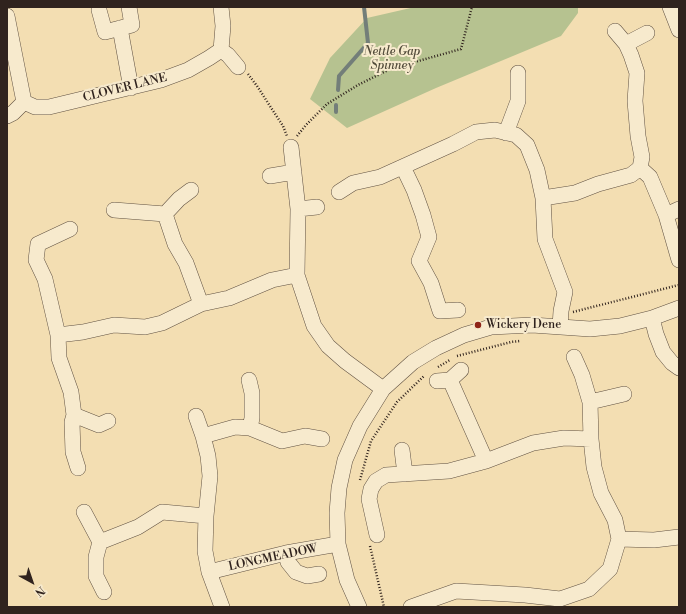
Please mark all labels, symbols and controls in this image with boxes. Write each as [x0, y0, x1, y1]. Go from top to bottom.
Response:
park label: Nettle Gap Spinney [364, 45, 420, 73]
street label: CLOVER LANE [81, 71, 169, 105]
place label: Wickery Dene [486, 318, 561, 332]
marker: Wickery Dene [473, 320, 483, 330]
street label: LONGMEADOW [227, 542, 319, 574]
north arrow [12, 562, 52, 602]
text: N [32, 583, 48, 599]

